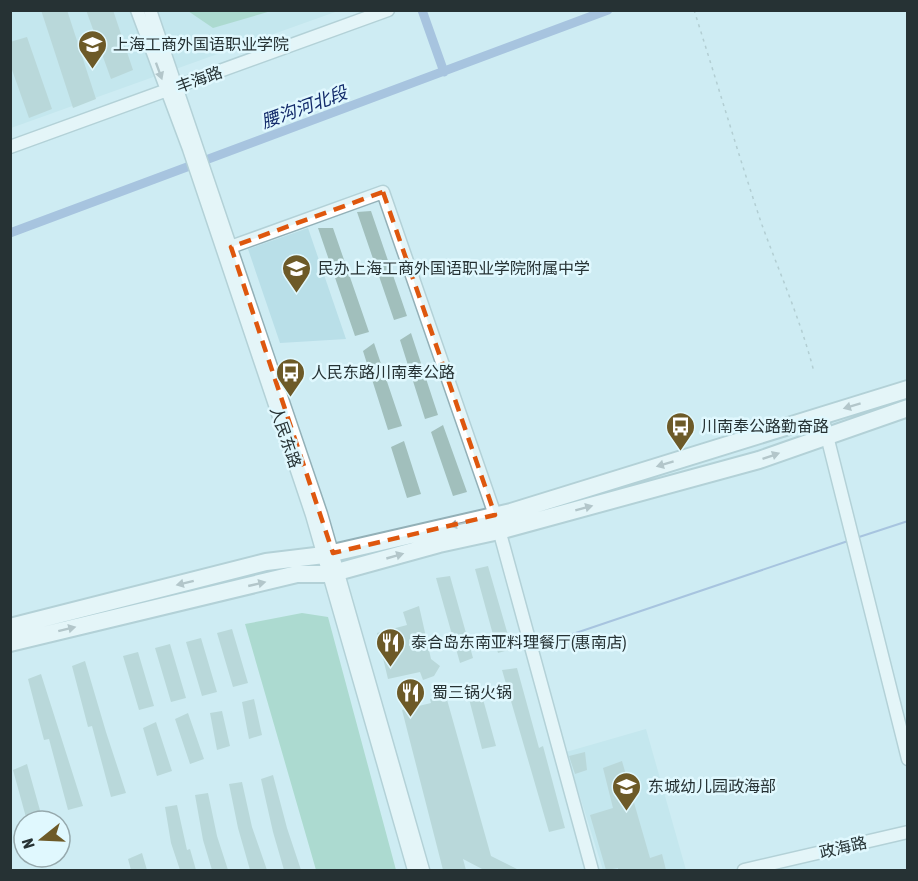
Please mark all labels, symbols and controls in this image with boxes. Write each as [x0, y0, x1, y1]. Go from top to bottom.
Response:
school or university icon: 上海工商外国语职业学院 [76, 28, 108, 70]
place label: 上海工商外国语职业学院 [113, 35, 289, 53]
one-way arrow [154, 62, 164, 80]
street label: 丰海路 [173, 62, 225, 96]
water label: 腰沟河北段 [258, 81, 352, 132]
school or university icon: 民办上海工商外国语职业学院附属中学 [281, 252, 313, 294]
place label: 民办上海工商外国语职业学院附属中学 [318, 259, 590, 277]
bus stop icon: 人民东路川南奉公路 [274, 356, 306, 398]
place label: 人民东路川南奉公路 [311, 363, 455, 381]
one-way arrow [843, 402, 861, 412]
street label: 人民东路 [267, 404, 305, 470]
bus stop icon: 川南奉公路勤奋路 [664, 410, 696, 452]
place label: 川南奉公路勤奋路 [701, 417, 829, 435]
one-way arrow [762, 450, 780, 460]
one-way arrow [656, 460, 674, 469]
one-way arrow [575, 503, 593, 512]
one-way arrow [448, 520, 467, 529]
one-way arrow [386, 551, 404, 560]
one-way arrow [248, 578, 266, 588]
one-way arrow [176, 579, 194, 588]
one-way arrow [58, 624, 77, 634]
restaurant icon: 泰合岛东南亚料理餐厅(惠南店) [374, 626, 406, 668]
place label: 泰合岛东南亚料理餐厅(惠南店) [411, 633, 627, 652]
restaurant icon: 蜀三锅火锅 [395, 676, 427, 718]
place label: 蜀三锅火锅 [432, 683, 512, 701]
school or university icon: 东城幼儿园政海部 [611, 770, 643, 812]
place label: 东城幼儿园政海部 [648, 777, 776, 795]
north arrow [12, 809, 72, 869]
street label: 政海路 [818, 833, 868, 861]
text: N [18, 836, 38, 851]

